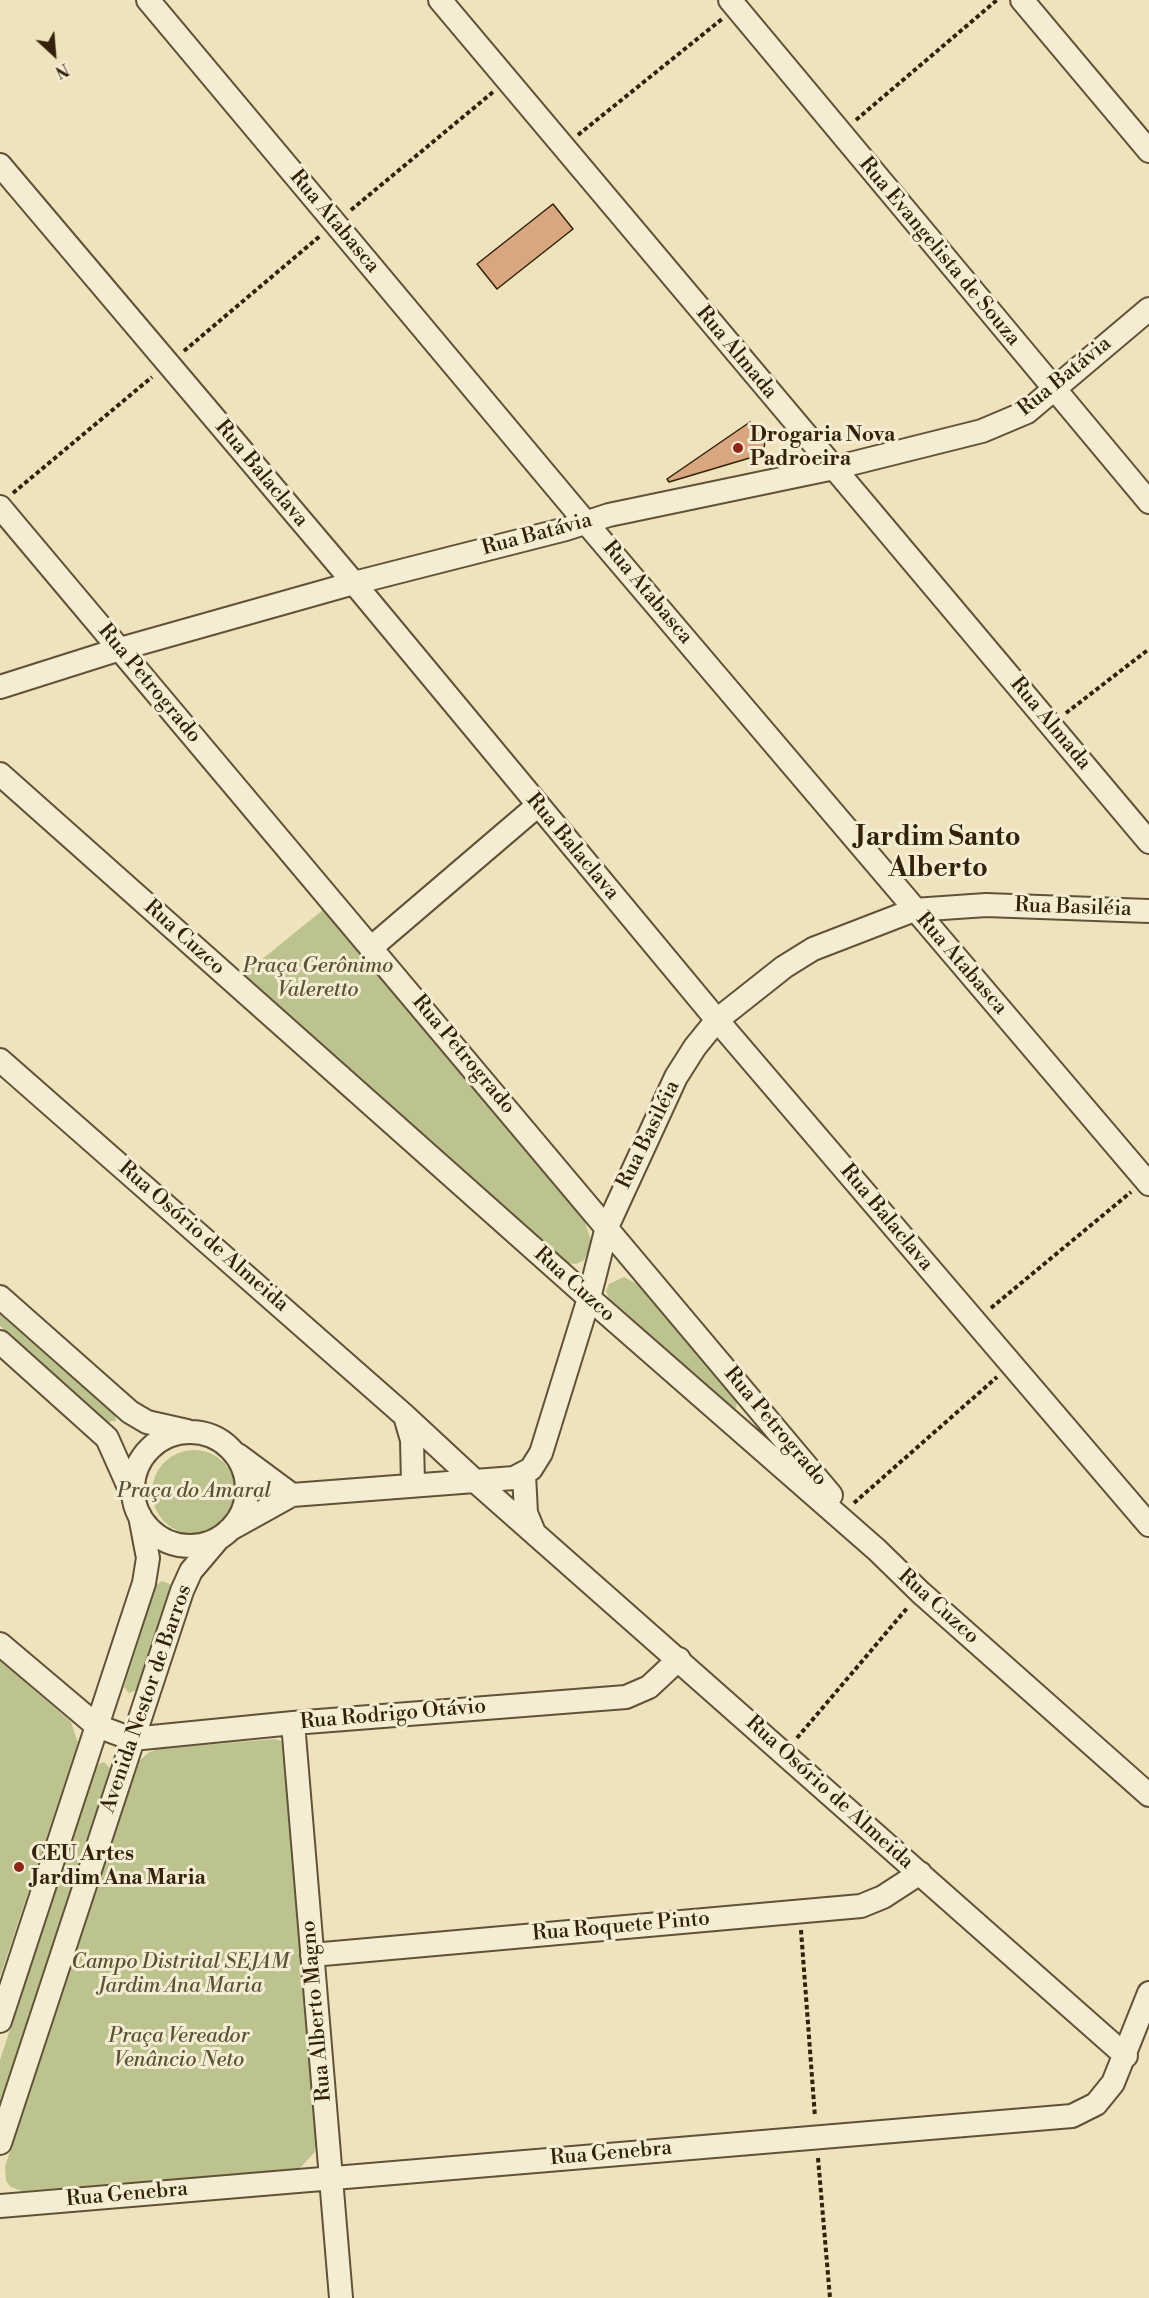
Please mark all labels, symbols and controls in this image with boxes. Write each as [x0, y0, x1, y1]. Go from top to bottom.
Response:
north arrow [24, 24, 84, 84]
text: N [52, 58, 72, 82]
street label: Rua Evangelista de Souza [853, 152, 1025, 352]
street label: Rua Atabasca [283, 165, 385, 279]
street label: Rua Almada [690, 301, 782, 405]
street label: Rua Batávia [1013, 332, 1117, 422]
street label: Rua Balaclava [209, 415, 313, 533]
place label: Drogaria Nova Padroeira [750, 423, 895, 473]
marker: Drogaria Nova Padroeira [731, 441, 745, 455]
street label: Rua Batávia [479, 508, 595, 562]
street label: Rua Atabasca [596, 536, 698, 650]
street label: Rua Petrogrado [92, 619, 206, 749]
street label: Rua Almada [1004, 672, 1096, 776]
street label: Rua Balaclava [520, 788, 624, 906]
district label: Jardim Santo Alberto [855, 823, 1021, 886]
street label: Rua Basiléia [1014, 893, 1132, 923]
street label: Rua Cuzco [138, 895, 230, 981]
street label: Rua Atabasca [910, 908, 1012, 1020]
park label: Praça Gerônimo Valeretto [243, 954, 393, 1004]
street label: Rua Petrogrado [406, 990, 520, 1120]
street label: Rua Basiléia [612, 1077, 686, 1193]
street label: Rua Osório de Almeida [113, 1156, 293, 1318]
street label: Rua Balaclava [834, 1159, 938, 1277]
street label: Rua Cuzco [528, 1242, 620, 1328]
street label: Rua Petrogrado [718, 1362, 832, 1492]
park label: Praça do Amaral [117, 1479, 271, 1505]
street label: Rua Cuzco [892, 1564, 984, 1650]
street label: Avenida Nestor de Barros [96, 1582, 198, 1816]
street label: Rua Rodrigo Otávio [299, 1694, 487, 1736]
street label: Rua Osório de Almeida [740, 1711, 918, 1875]
place label: CEU Artes Jardim Ana Maria [31, 1842, 206, 1892]
marker: CEU Artes Jardim Ana Maria [12, 1860, 26, 1874]
street label: Rua Roquete Pinto [531, 1907, 711, 1947]
street label: Rua Alberto Magno [297, 1919, 337, 2103]
park label: Campo Distrital SEJAM Jardim Ana Maria [71, 1950, 289, 2000]
park label: Praça Vereador Venâncio Neto [109, 2024, 249, 2074]
street label: Rua Genebra [549, 2136, 673, 2172]
street label: Rua Genebra [65, 2177, 189, 2213]

